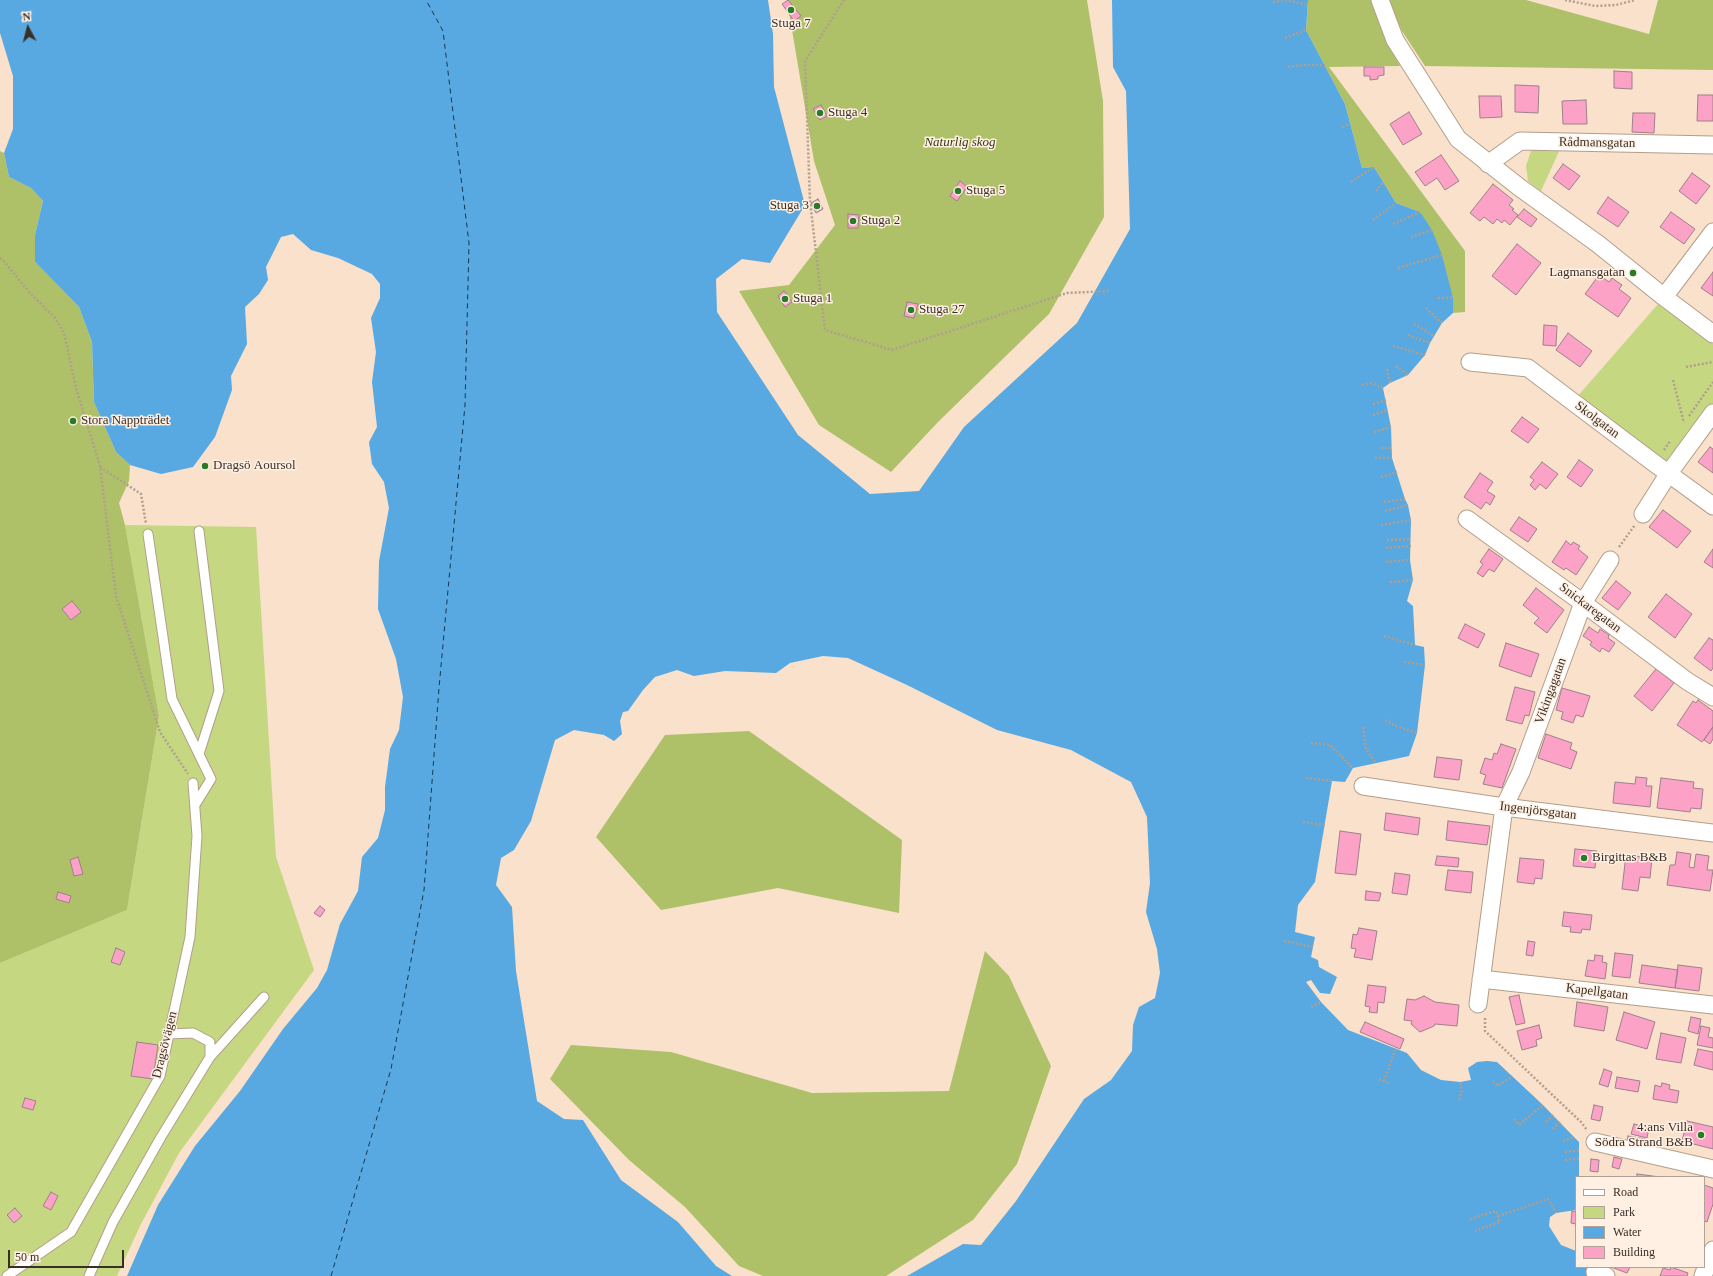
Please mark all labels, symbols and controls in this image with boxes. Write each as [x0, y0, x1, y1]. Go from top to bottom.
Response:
marker: Stuga 7 [786, 5, 796, 15]
north arrow [8, 8, 48, 48]
text: N [22, 10, 31, 23]
place label: Stuga 7 [771, 16, 811, 32]
place label: Stuga 4 [828, 105, 867, 121]
marker: Stuga 4 [815, 108, 825, 118]
park label: Naturlig skog [924, 135, 996, 151]
street label: Rådmansgatan [1559, 135, 1635, 151]
place label: Stuga 5 [966, 183, 1005, 199]
marker: Stuga 5 [953, 186, 963, 196]
place label: Stuga 3 [770, 198, 809, 214]
marker: Stuga 3 [812, 201, 822, 211]
place label: Stuga 2 [861, 213, 900, 229]
marker: Stuga 2 [848, 216, 858, 226]
place label: Lagmansgatan [1549, 265, 1625, 281]
marker: Lagmansgatan [1628, 268, 1638, 278]
place label: Stuga 1 [793, 291, 832, 307]
marker: Stuga 1 [780, 294, 790, 304]
place label: Stuga 27 [919, 302, 965, 318]
marker: Stuga 27 [906, 305, 916, 315]
street label: Skolgatan [1572, 398, 1622, 442]
place label: Stora Nappträdet [81, 413, 169, 429]
marker: Stora Nappträdet [68, 416, 78, 426]
place label: Dragsö Aoursol [213, 458, 296, 474]
marker: Dragsö Aoursol [200, 461, 210, 471]
street label: Snickaregatan [1556, 580, 1624, 636]
street label: Vikingagatan [1532, 656, 1570, 726]
street label: Ingenjörsgatan [1499, 799, 1577, 823]
place label: Birgittas B&B [1592, 850, 1667, 866]
marker: Birgittas B&B [1579, 853, 1589, 863]
street label: Kapellgatan [1565, 980, 1629, 1004]
street label: Dragsövägen [149, 1010, 181, 1080]
place label: 4:ans Villa Södra Strand B&B [1595, 1120, 1693, 1151]
marker: 4:ans Villa Södra Strand B&B [1696, 1130, 1706, 1140]
legend [1575, 1176, 1705, 1268]
text: Road [1613, 1185, 1638, 1199]
text: Park [1613, 1205, 1635, 1219]
text: Water [1613, 1225, 1641, 1239]
scale bar [10, 1242, 126, 1268]
text: Building [1613, 1245, 1655, 1259]
text: 50 m [15, 1250, 39, 1264]

